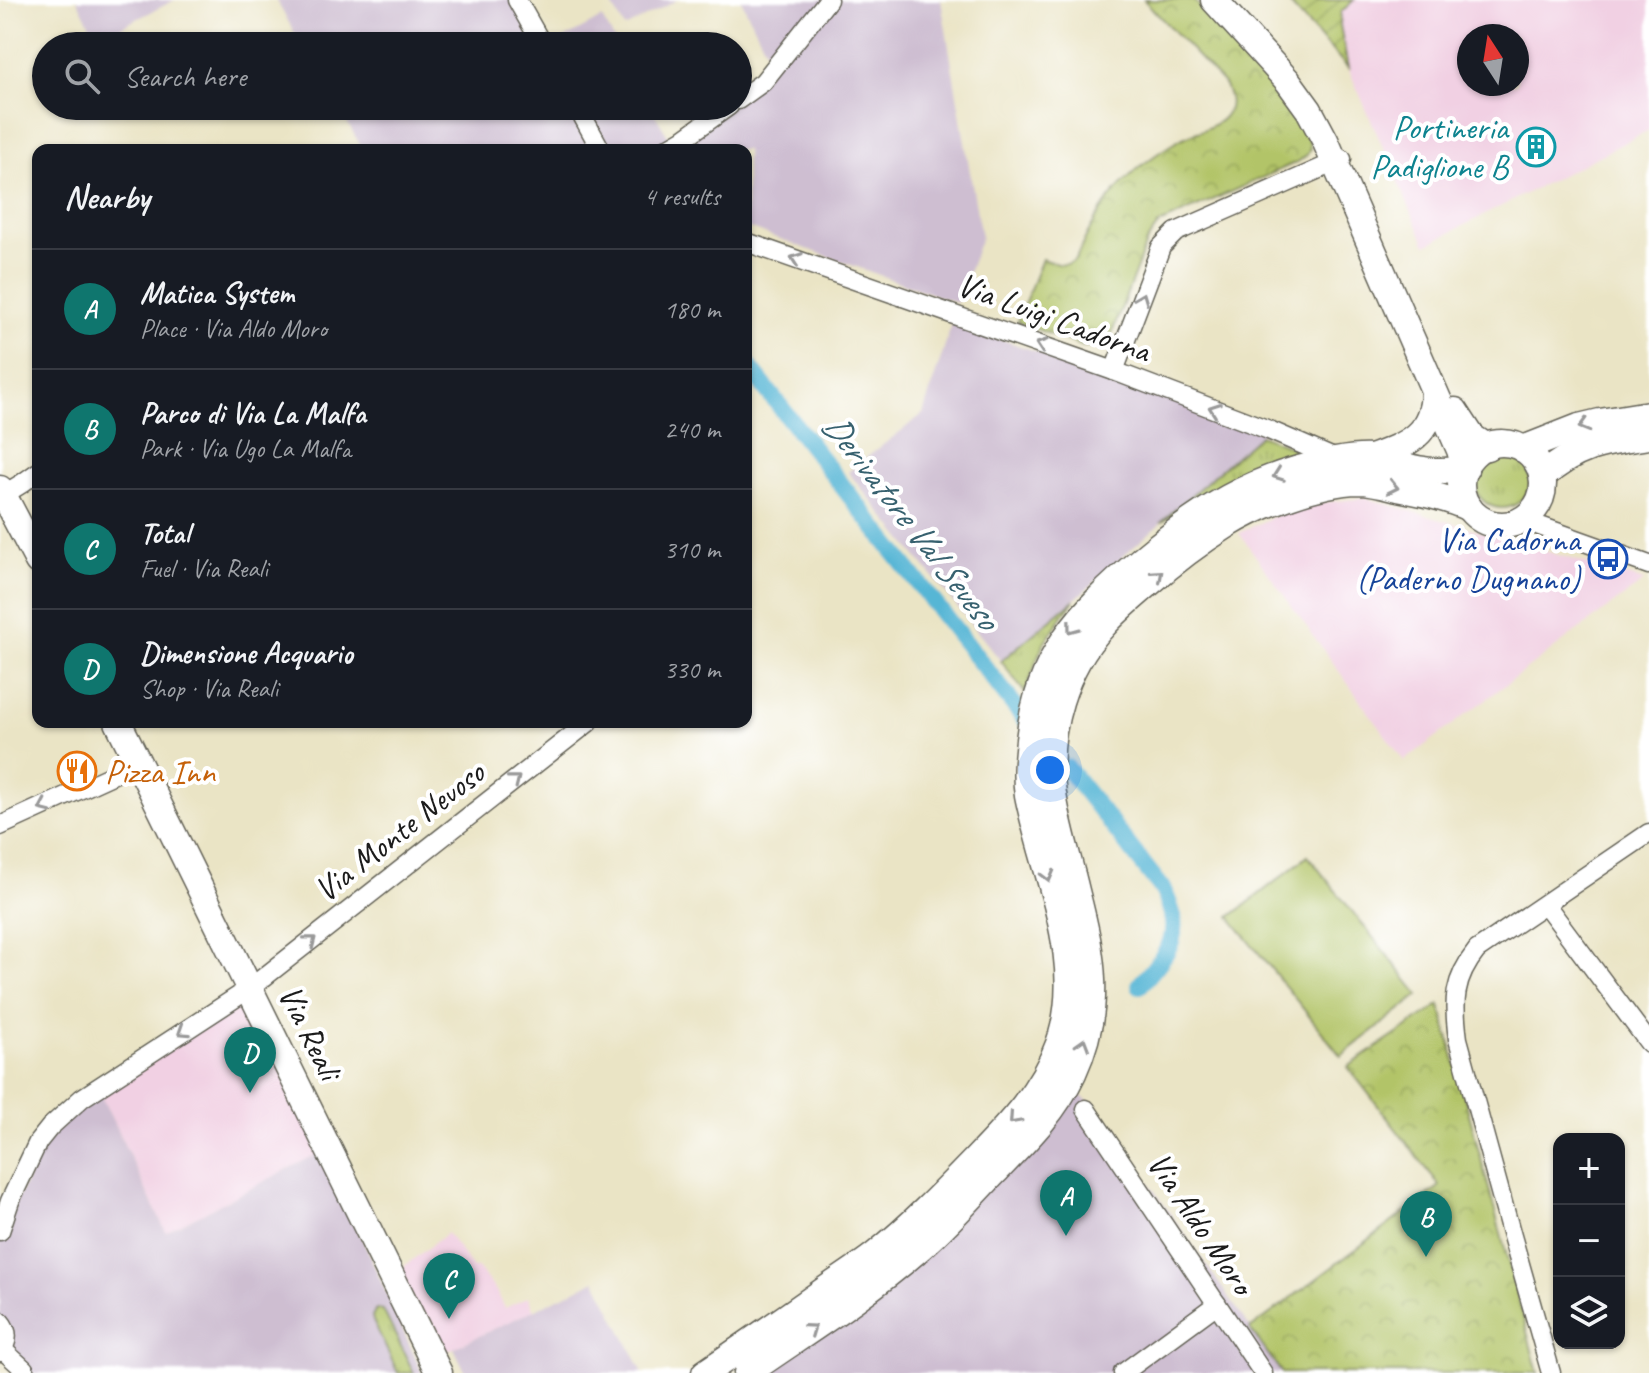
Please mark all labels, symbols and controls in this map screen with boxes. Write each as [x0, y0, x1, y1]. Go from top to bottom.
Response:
north arrow [1457, 24, 1529, 96]
search box [32, 32, 752, 120]
icon: search [60, 54, 104, 98]
text: Search here [124, 57, 246, 95]
place label: Portineria Padiglione B [1371, 106, 1510, 188]
building icon: Portineria Padiglione B [1515, 126, 1557, 168]
text: Nearby [64, 175, 150, 218]
text: 4 results [644, 180, 720, 213]
one-way arrow [789, 253, 803, 269]
street label: Via Luigi Cadorna [952, 262, 1158, 373]
text: Matica System [140, 274, 294, 312]
one-way arrow [1132, 292, 1149, 306]
text: A [83, 293, 97, 326]
text: 180 m [664, 293, 720, 326]
text: Place · Via Aldo Moro [140, 312, 327, 345]
one-way arrow [1035, 339, 1049, 355]
text: Parco di Via La Malfa [140, 394, 366, 432]
one-way arrow [1208, 402, 1222, 419]
water label: Derivatore Val Seveso [812, 404, 1012, 641]
text: B [83, 413, 97, 446]
text: 240 m [664, 413, 720, 446]
one-way arrow [1578, 417, 1592, 433]
text: Park · Via Ugo La Malfa [140, 432, 351, 465]
one-way arrow [1272, 465, 1286, 482]
one-way arrow [1386, 477, 1400, 494]
text: Total [140, 514, 189, 552]
place label: Via Cadorna (Paderno Dugnano) [1356, 518, 1582, 600]
text: C [84, 533, 96, 566]
text: 310 m [664, 533, 720, 566]
bus stop icon: Via Cadorna (Paderno Dugnano) [1587, 538, 1629, 580]
text: Fuel · Via Reali [140, 552, 268, 585]
one-way arrow [1149, 570, 1164, 585]
one-way arrow [1067, 619, 1081, 634]
text: Dimensione Acquario [140, 634, 353, 672]
text: D [82, 653, 98, 686]
text: 330 m [664, 653, 720, 686]
text: Shop · Via Reali [140, 672, 278, 705]
restaurant icon: Pizza Inn [56, 750, 98, 792]
place label: Pizza Inn [105, 750, 217, 793]
street label: Via Monte Nevoso [305, 750, 494, 911]
your location [1030, 750, 1070, 790]
one-way arrow [506, 776, 521, 790]
one-way arrow [38, 797, 52, 813]
one-way arrow [1039, 868, 1056, 882]
one-way arrow [302, 936, 316, 951]
street label: Via Reali [269, 978, 353, 1090]
one-way arrow [177, 1021, 192, 1036]
pin: D [224, 1027, 276, 1093]
one-way arrow [1074, 1038, 1090, 1051]
one-way arrow [1009, 1109, 1023, 1124]
map controls [1553, 1133, 1625, 1349]
button: + [1553, 1133, 1625, 1205]
street label: Via Aldo Moro [1138, 1144, 1266, 1305]
pin: A [1040, 1170, 1092, 1236]
pin: B [1400, 1191, 1452, 1257]
button: − [1553, 1205, 1625, 1277]
pin: C [423, 1253, 475, 1319]
button: layers [1553, 1277, 1625, 1349]
one-way arrow [803, 1324, 817, 1339]

